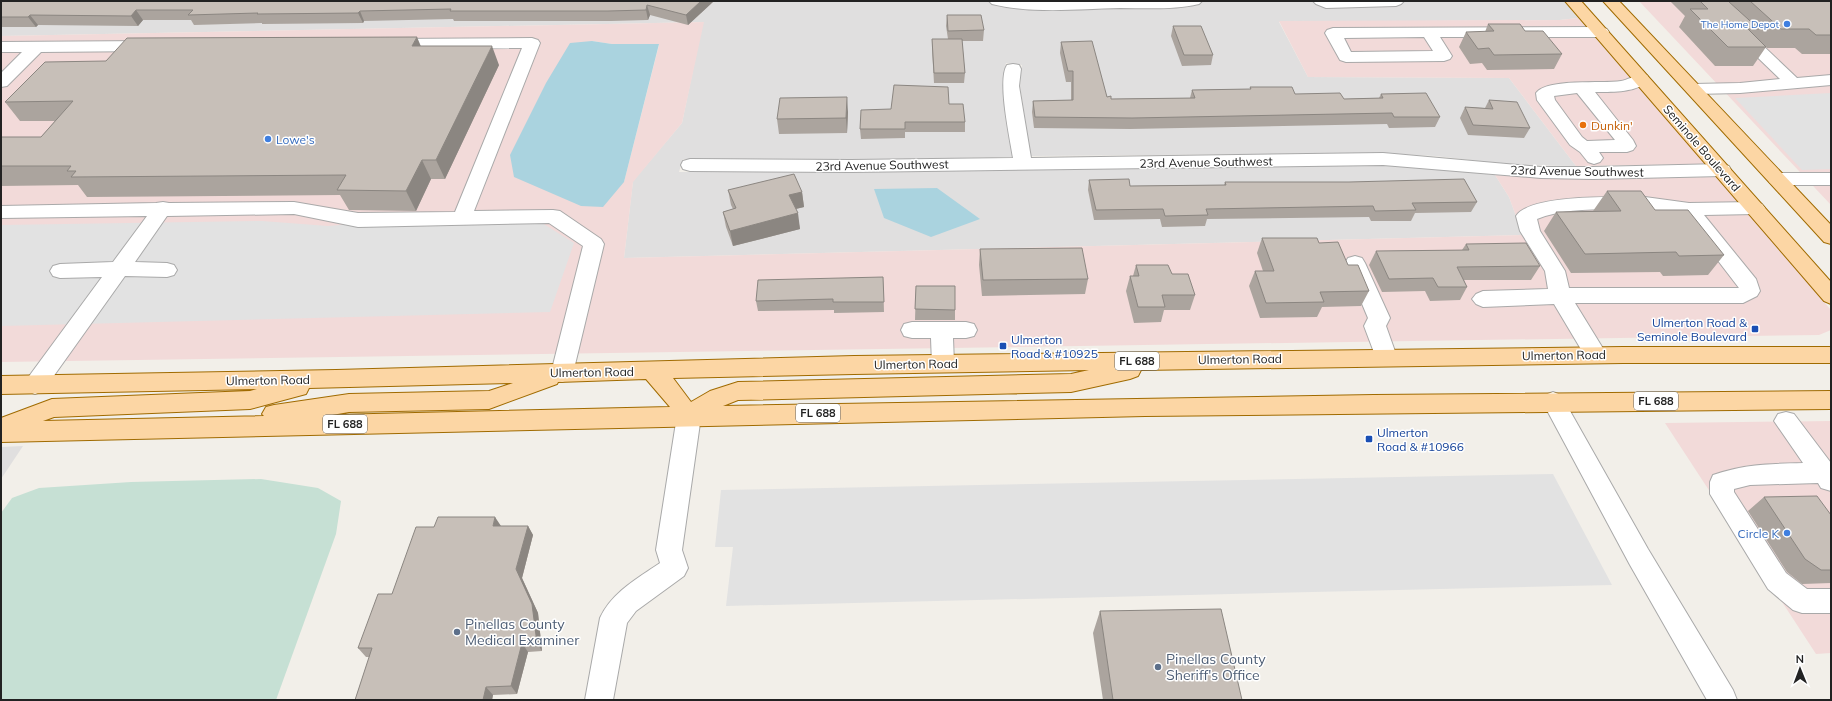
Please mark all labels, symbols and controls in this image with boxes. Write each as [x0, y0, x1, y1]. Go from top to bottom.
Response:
place label: The Home Depot [1701, 18, 1779, 31]
marker: The Home Depot [1782, 19, 1792, 29]
street label: Seminole Boulevard [1660, 102, 1744, 194]
place label: Dunkin' [1591, 118, 1633, 133]
marker: Dunkin' [1578, 120, 1588, 130]
place label: Lowe's [276, 132, 315, 147]
marker: Lowe's [263, 134, 273, 144]
street label: 23rd Avenue Southwest [1139, 153, 1273, 171]
street label: 23rd Avenue Southwest [815, 156, 949, 174]
street label: 23rd Avenue Southwest [1510, 162, 1644, 180]
place label: Ulmerton Road & Seminole Boulevard [1637, 315, 1748, 344]
marker: Ulmerton Road & Seminole Boulevard [1750, 324, 1760, 334]
place label: Ulmerton Road & #10925 [1011, 332, 1098, 361]
marker: Ulmerton Road & #10925 [998, 341, 1008, 351]
street label: Ulmerton Road [1522, 347, 1606, 363]
street label: Ulmerton Road [1198, 351, 1282, 367]
road number: FL 688 [1115, 352, 1159, 370]
street label: Ulmerton Road [874, 356, 958, 372]
street label: Ulmerton Road [550, 364, 634, 380]
street label: Ulmerton Road [226, 372, 310, 388]
road number: FL 688 [1634, 392, 1678, 410]
road number: FL 688 [796, 404, 840, 422]
road number: FL 688 [323, 415, 367, 433]
place label: Ulmerton Road & #10966 [1377, 425, 1464, 454]
marker: Ulmerton Road & #10966 [1364, 434, 1374, 444]
place label: Circle K [1738, 526, 1779, 541]
marker: Circle K [1782, 528, 1792, 538]
place label: Pinellas County Medical Examiner [465, 615, 580, 649]
marker: Pinellas County Medical Examiner [452, 627, 462, 637]
north arrow [1780, 649, 1820, 689]
place label: Pinellas County Sheriff's Office [1166, 650, 1266, 684]
text: N [1796, 652, 1804, 666]
marker: Pinellas County Sheriff's Office [1153, 662, 1163, 672]

